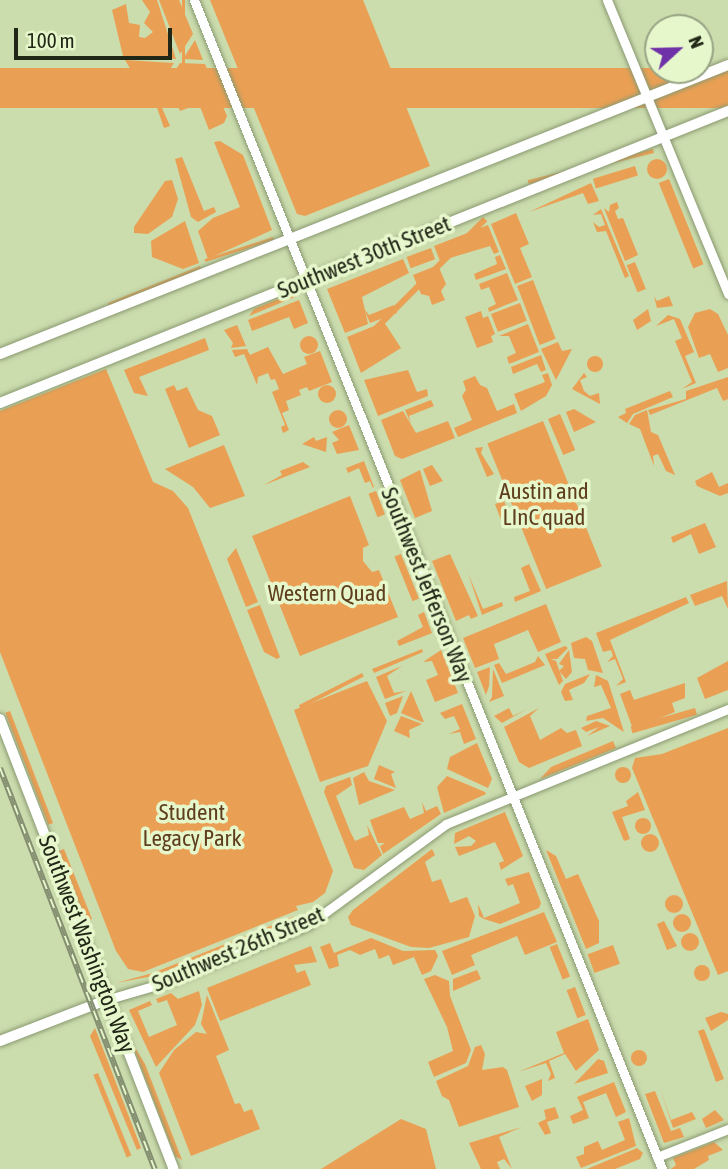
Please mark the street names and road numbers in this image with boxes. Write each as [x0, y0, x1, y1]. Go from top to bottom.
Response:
street label: Southwest 30th Street [273, 210, 455, 304]
street label: Southwest Jefferson Way [375, 483, 479, 687]
street label: Southwest Washington Way [33, 831, 141, 1057]
street label: Southwest 26th Street [148, 900, 328, 998]

